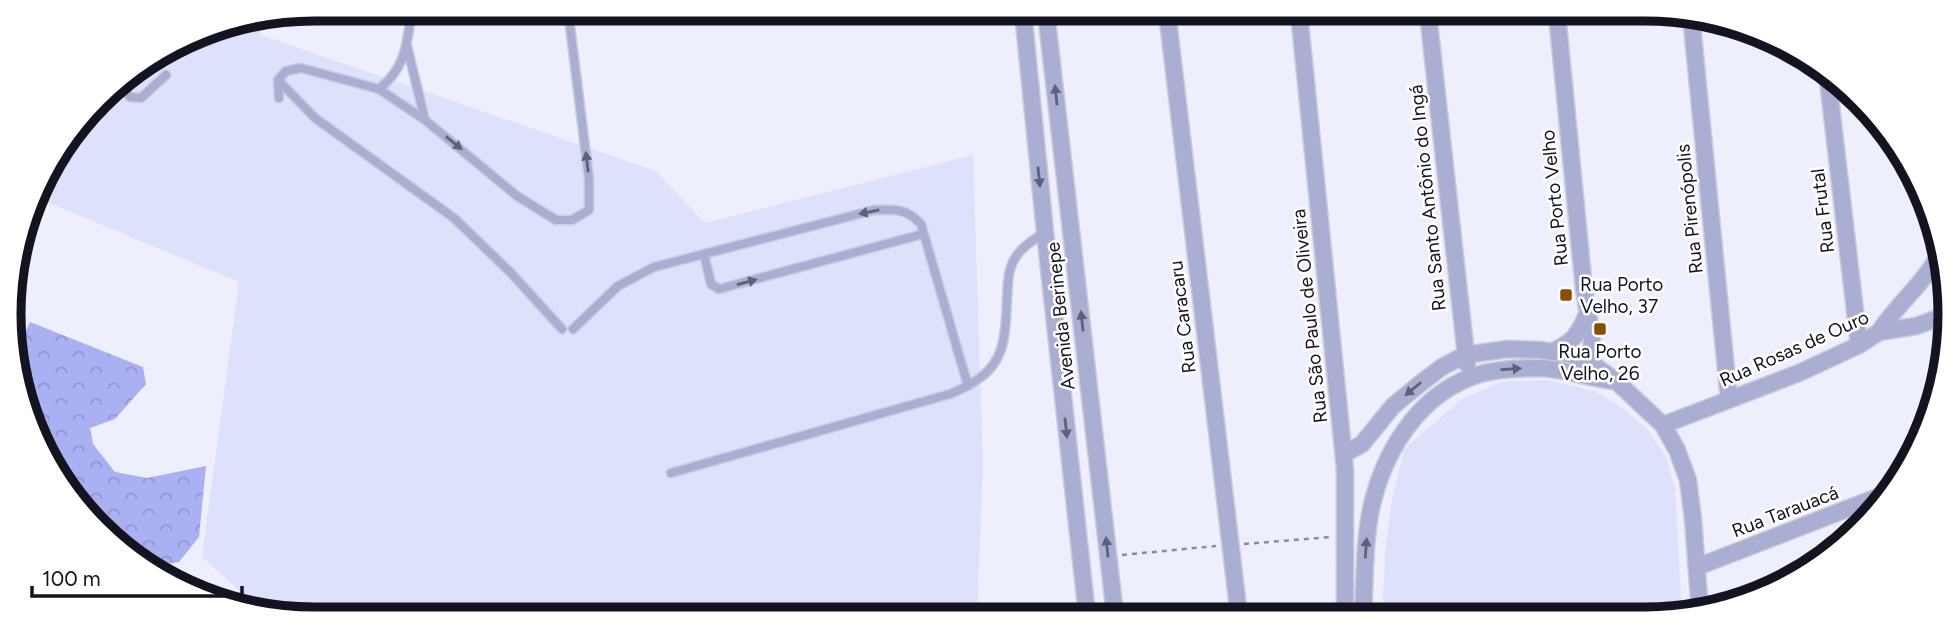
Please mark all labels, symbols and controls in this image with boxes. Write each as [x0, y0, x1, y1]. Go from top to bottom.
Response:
one-way arrow [1050, 84, 1061, 106]
street label: Rua Santo Antônio do Ingá [1404, 84, 1451, 312]
street label: Rua Porto Velho [1536, 129, 1573, 267]
one-way arrow [445, 135, 463, 151]
street label: Rua Pirenópolis [1671, 143, 1708, 275]
one-way arrow [582, 151, 593, 173]
one-way arrow [1034, 166, 1045, 188]
street label: Rua Frutal [1806, 167, 1839, 255]
one-way arrow [857, 207, 879, 218]
street label: Rua São Paulo de Oliveira [1287, 208, 1332, 424]
street label: Avenida Berinepe [1041, 241, 1080, 391]
street label: Rua Caracaru [1164, 259, 1201, 375]
place label: Rua Porto Velho, 37 [1580, 273, 1663, 318]
one-way arrow [736, 276, 758, 287]
marker: Rua Porto Velho, 37 [1558, 287, 1574, 303]
street label: Rua Rosas de Ouro [1716, 305, 1872, 392]
one-way arrow [1076, 310, 1087, 332]
marker: Rua Porto Velho, 26 [1592, 321, 1608, 337]
place label: Rua Porto Velho, 26 [1558, 340, 1642, 385]
one-way arrow [1500, 364, 1522, 375]
one-way arrow [1405, 381, 1422, 396]
one-way arrow [1061, 417, 1072, 439]
street label: Rua Tarauacá [1729, 481, 1842, 542]
one-way arrow [1102, 536, 1113, 558]
one-way arrow [1361, 536, 1372, 558]
scale bar [32, 554, 242, 598]
text: 100 m [42, 566, 101, 591]

